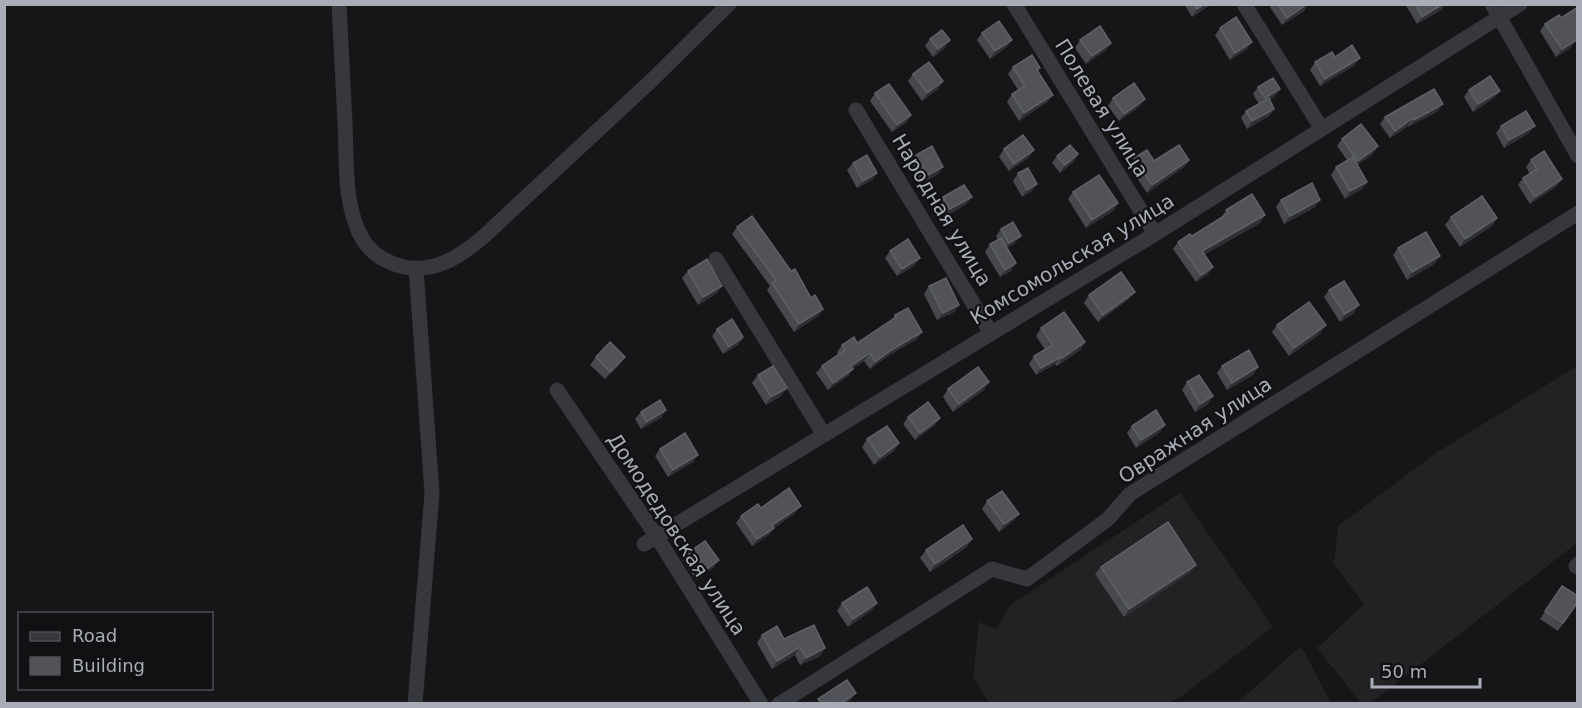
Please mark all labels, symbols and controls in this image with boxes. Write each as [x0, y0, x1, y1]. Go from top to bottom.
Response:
street label: Полевая улица [1050, 35, 1154, 181]
street label: Народная улица [887, 130, 997, 290]
street label: Комсомольская улица [966, 188, 1178, 330]
street label: Овражная улица [1114, 372, 1276, 488]
street label: Домодедовская улица [603, 428, 751, 640]
legend [18, 612, 213, 690]
text: Road [72, 625, 117, 646]
scale bar [1372, 651, 1480, 689]
text: Building [72, 655, 145, 676]
text: 50 m [1381, 661, 1427, 682]

